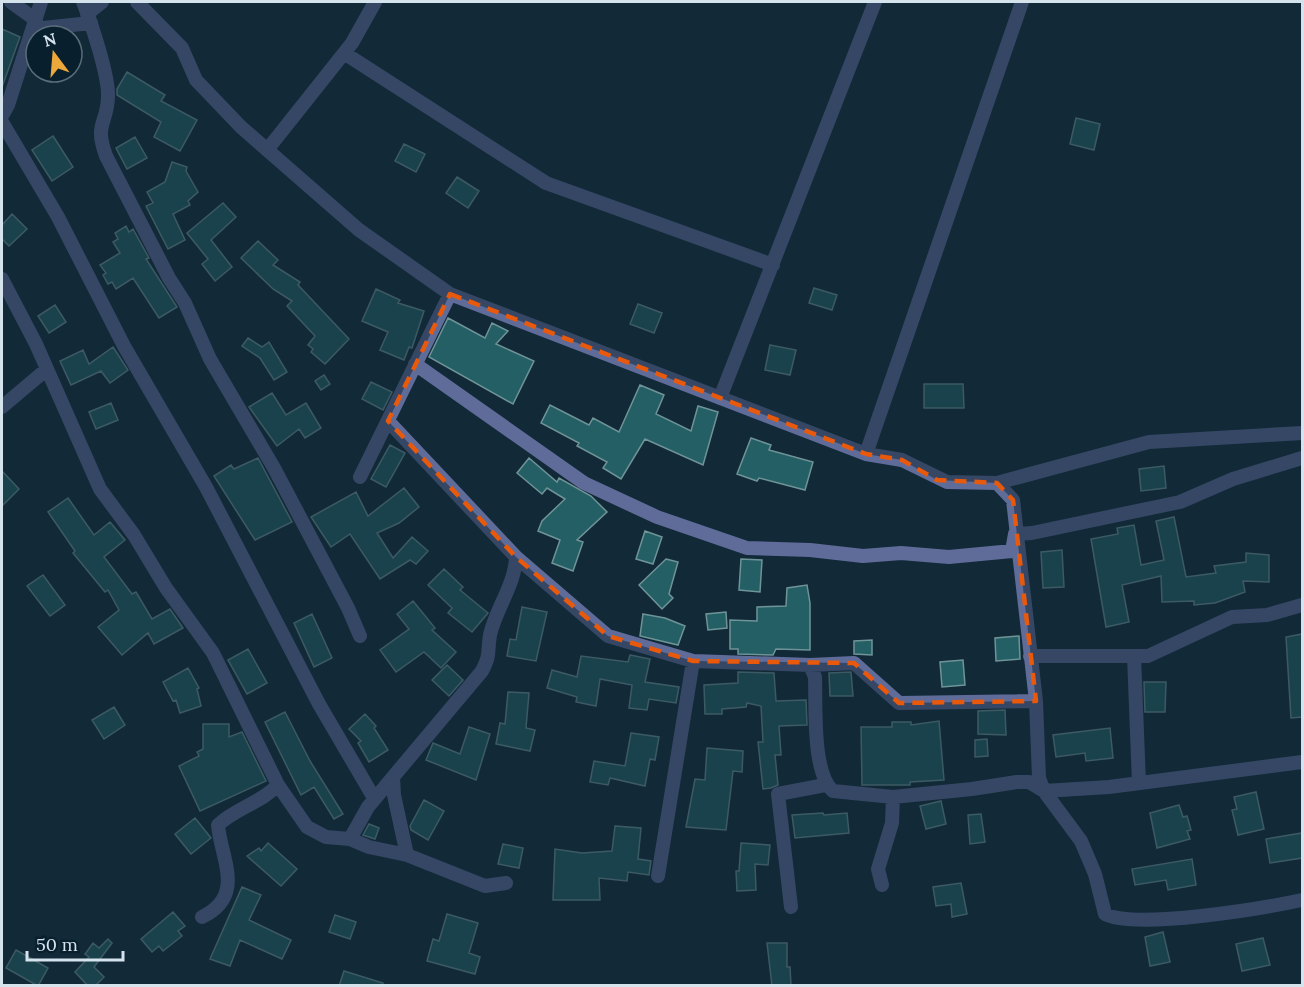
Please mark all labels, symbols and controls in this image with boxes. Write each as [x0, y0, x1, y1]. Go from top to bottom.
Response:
north arrow [24, 24, 84, 84]
text: N [41, 28, 59, 51]
scale bar [27, 924, 123, 962]
text: 50 m [36, 933, 78, 956]

